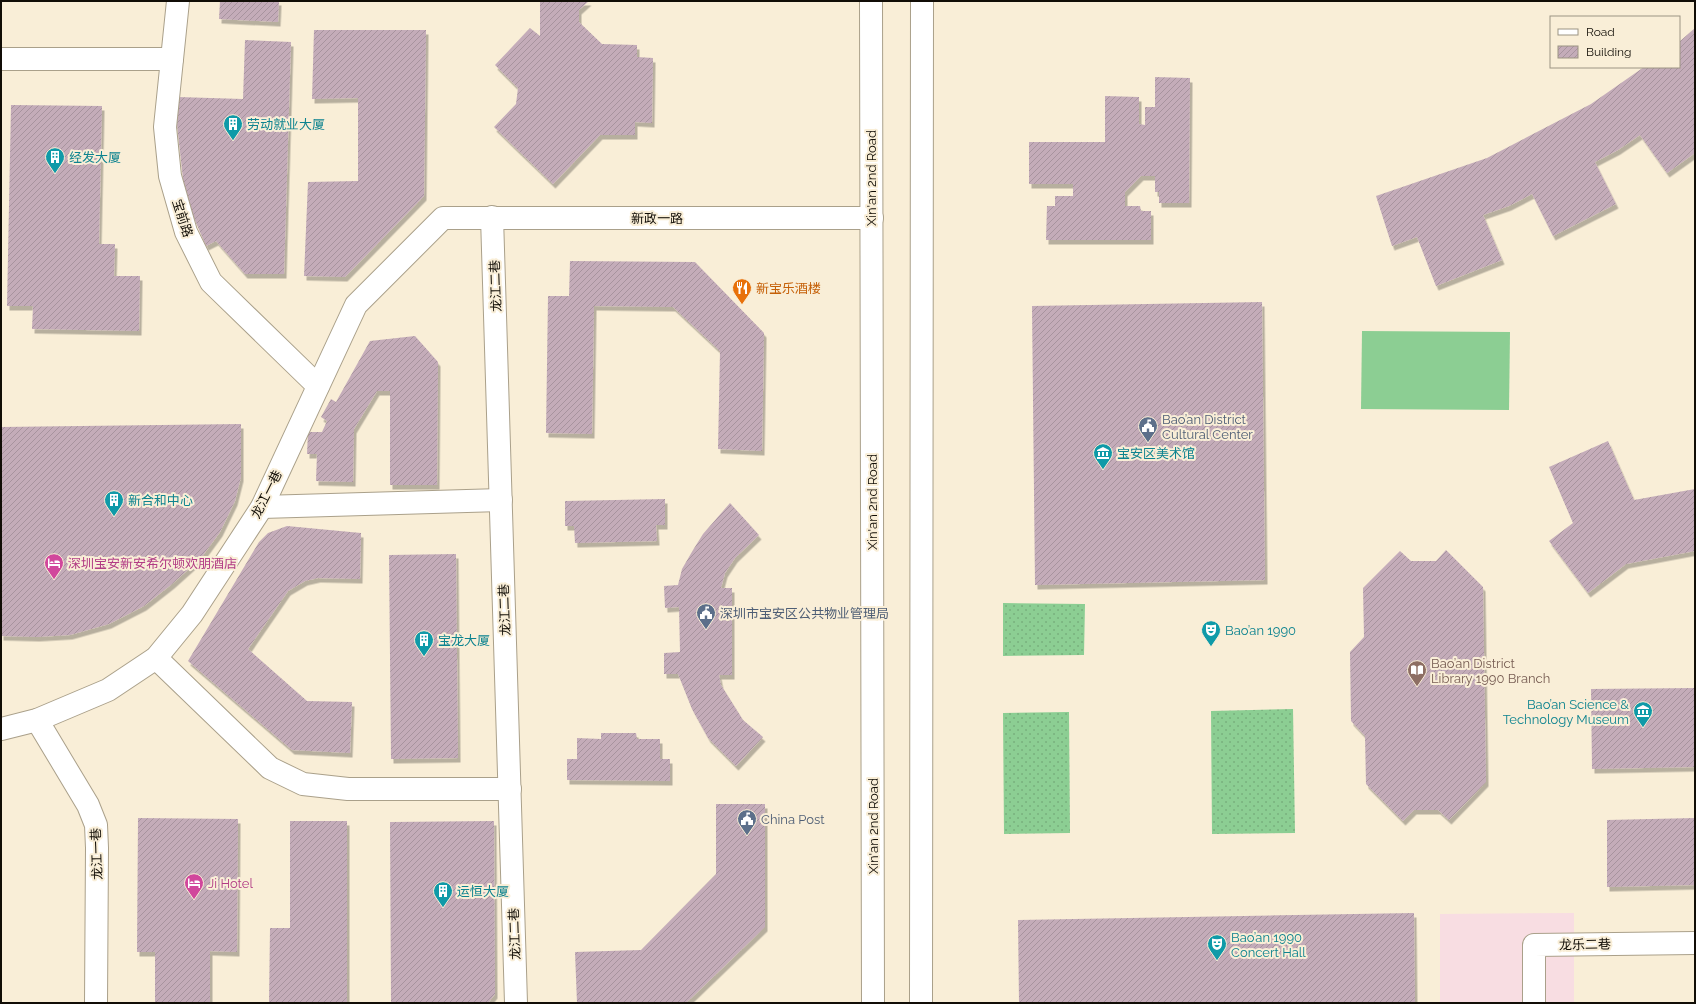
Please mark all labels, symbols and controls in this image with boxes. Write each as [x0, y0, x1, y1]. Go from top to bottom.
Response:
legend [1550, 16, 1680, 68]
text: Road [1586, 25, 1615, 39]
text: Building [1586, 45, 1632, 59]
building icon: 劳动就业大厦 [222, 113, 244, 141]
place label: 劳动就业大厦 [247, 117, 325, 132]
street label: Xin'an 2nd Road [864, 130, 879, 226]
building icon: 经发大厦 [44, 146, 66, 174]
place label: 经发大厦 [69, 150, 121, 165]
street label: 宝前路 [169, 197, 196, 239]
street label: 新政一路 [631, 211, 683, 226]
street label: 龙江二巷 [487, 260, 504, 312]
restaurant icon: 新宝乐酒楼 [731, 277, 753, 305]
place label: 新宝乐酒楼 [756, 281, 821, 296]
place label: Bao’an District Cultural Center [1162, 412, 1253, 442]
public building icon: Bao’an District Cultural Center [1137, 415, 1159, 443]
museum icon: 宝安区美术馆 [1092, 442, 1114, 470]
place label: 宝安区美术馆 [1117, 446, 1195, 461]
street label: Xin'an 2nd Road [865, 454, 880, 550]
street label: 龙江一巷 [248, 468, 285, 521]
building icon: 新合和中心 [103, 489, 125, 517]
place label: 新合和中心 [128, 493, 193, 508]
hotel icon: 深圳宝安新安希尔顿欢朋酒店 [43, 552, 65, 580]
place label: 深圳宝安新安希尔顿欢朋酒店 [68, 556, 237, 571]
street label: 龙江二巷 [496, 584, 513, 636]
public building icon: 深圳市宝安区公共物业管理局 [695, 602, 717, 630]
place label: 深圳市宝安区公共物业管理局 [720, 606, 889, 621]
theatre icon: Bao’an 1990 [1200, 619, 1222, 647]
place label: Bao’an 1990 [1225, 623, 1296, 638]
building icon: 宝龙大厦 [413, 629, 435, 657]
place label: 宝龙大厦 [438, 633, 490, 648]
place label: Bao’an District Library 1990 Branch [1431, 656, 1550, 686]
library icon: Bao’an District Library 1990 Branch [1406, 659, 1428, 687]
place label: Bao’an Science & Technology Museum [1503, 697, 1629, 727]
museum icon: Bao’an Science & Technology Museum [1632, 700, 1654, 728]
street label: Xin'an 2nd Road [866, 778, 881, 874]
public building icon: China Post [736, 808, 758, 836]
place label: China Post [761, 812, 825, 827]
street label: 龙江一巷 [88, 828, 105, 880]
hotel icon: Ji Hotel [183, 872, 205, 900]
place label: Ji Hotel [208, 876, 253, 891]
building icon: 运恒大厦 [432, 880, 454, 908]
place label: 运恒大厦 [457, 884, 509, 899]
street label: 龙江二巷 [506, 908, 523, 960]
place label: Bao’an 1990 Concert Hall [1231, 930, 1306, 960]
theatre icon: Bao’an 1990 Concert Hall [1206, 933, 1228, 961]
street label: 龙乐二巷 [1559, 937, 1611, 952]

